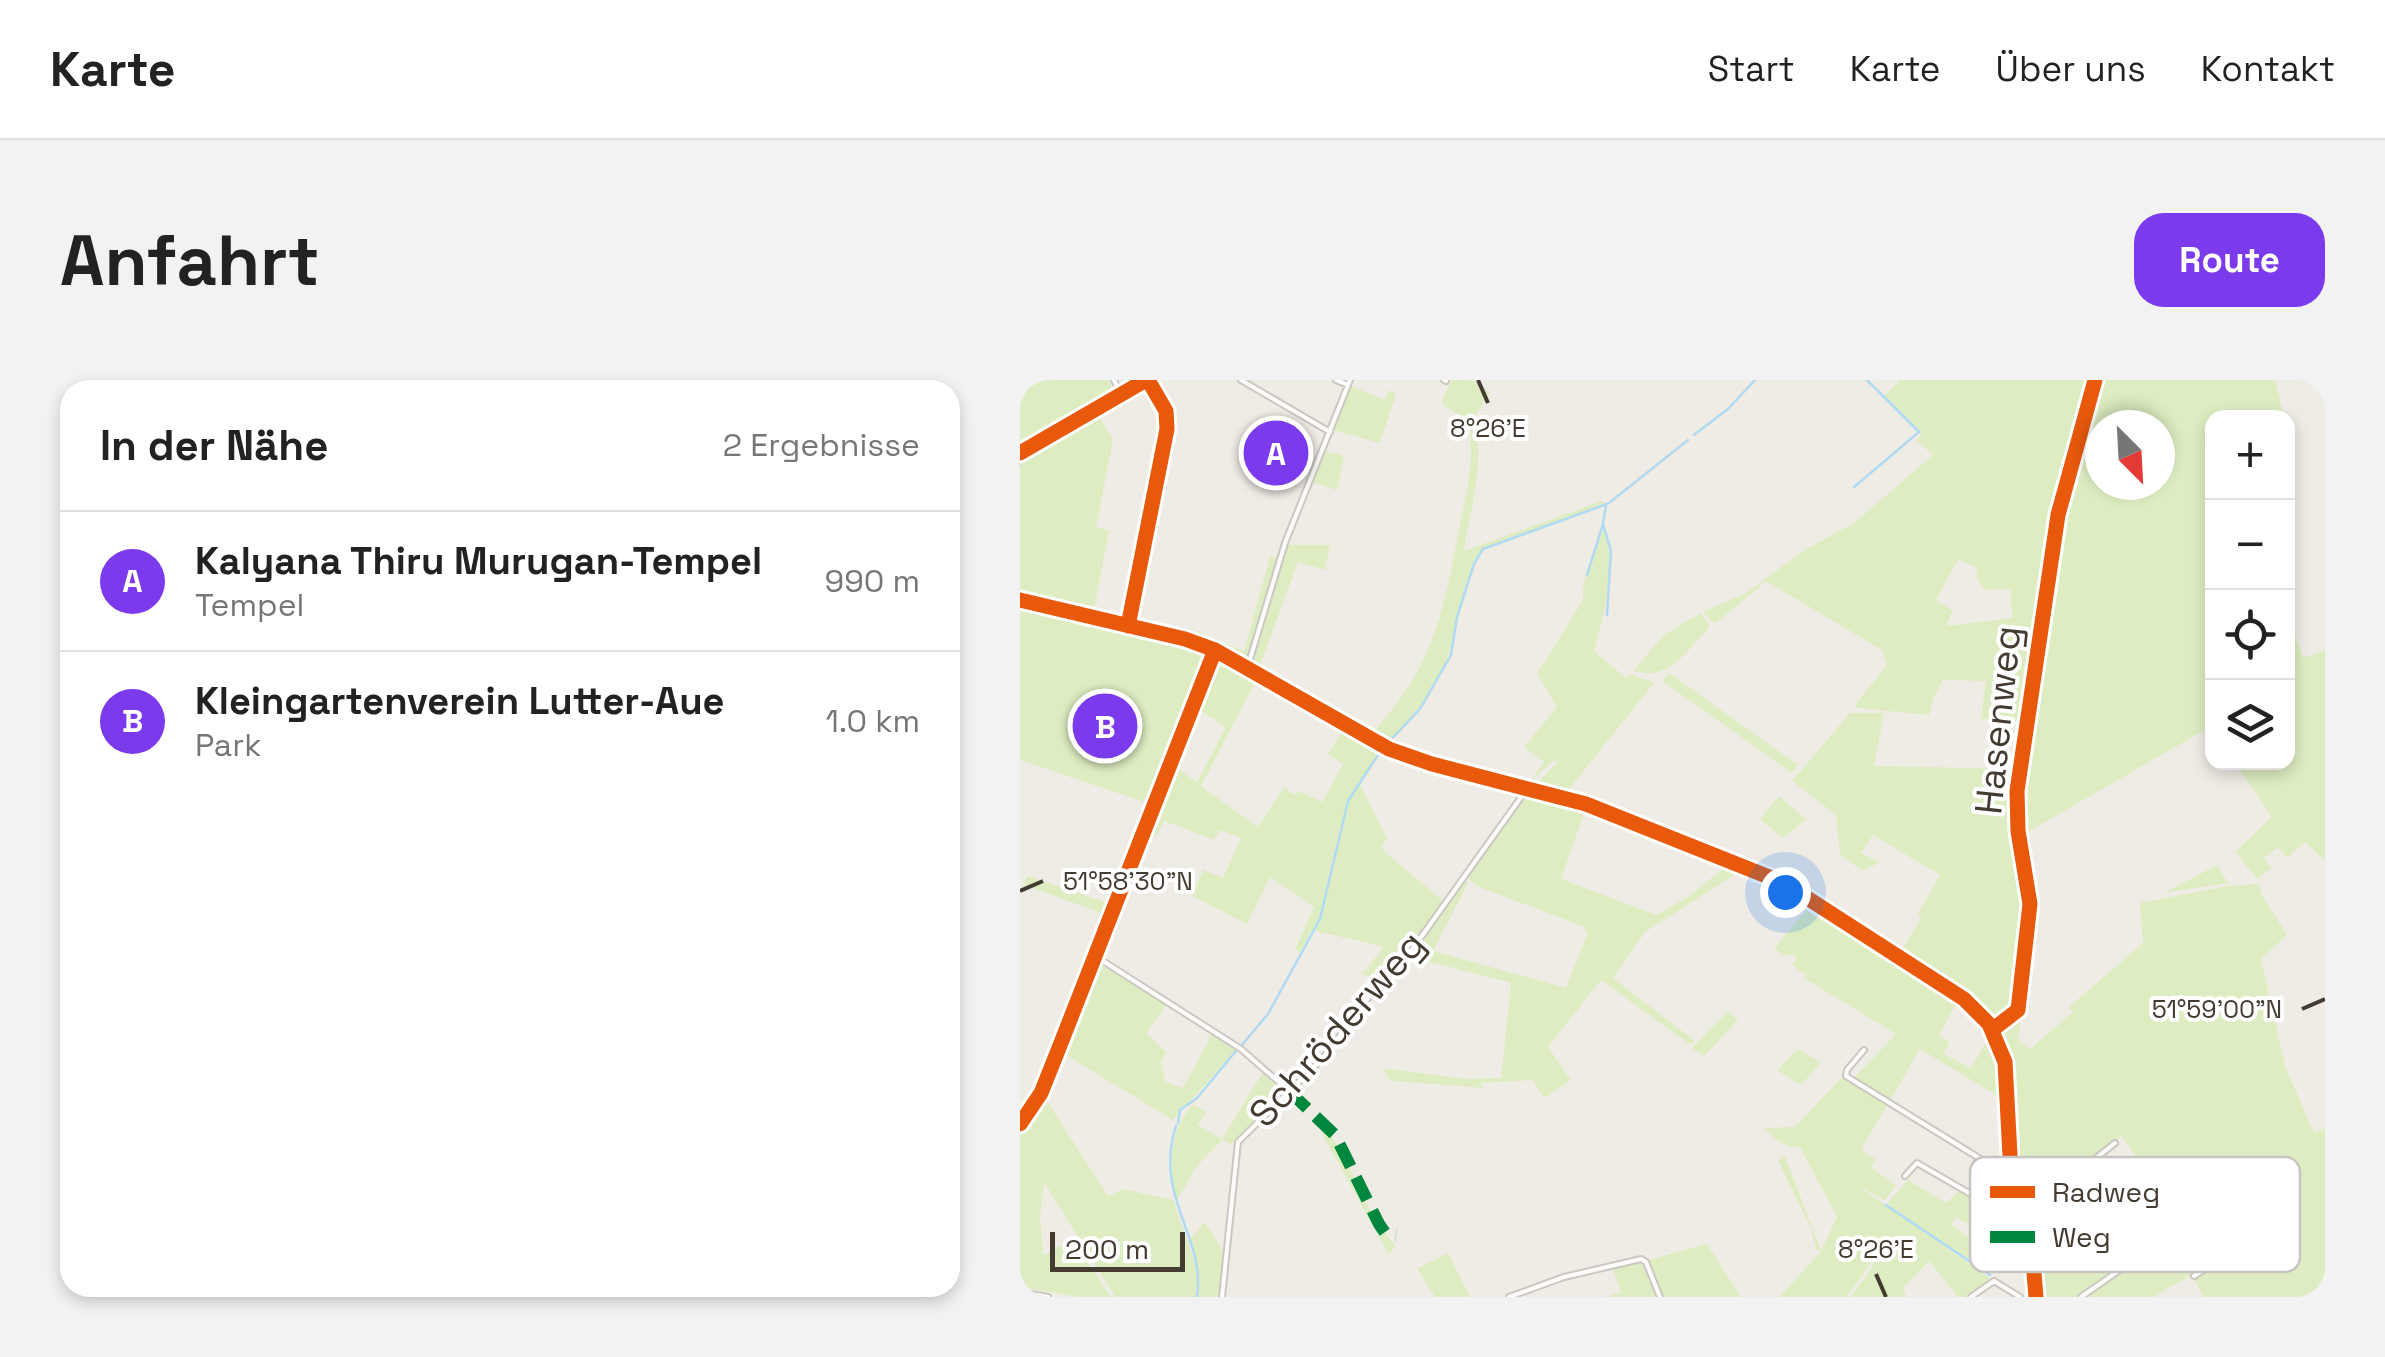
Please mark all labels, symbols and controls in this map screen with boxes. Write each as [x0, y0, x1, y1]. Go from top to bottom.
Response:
text: Karte [50, 39, 176, 100]
text: Start [1708, 47, 1795, 91]
text: Karte [1850, 47, 1941, 91]
text: Über uns [1996, 47, 2146, 91]
text: Kontakt [2201, 47, 2335, 91]
button: Route [2134, 213, 2325, 307]
text: Anfahrt [60, 216, 320, 305]
north arrow [2085, 410, 2175, 500]
map controls [2205, 410, 2295, 770]
button: + [2205, 410, 2295, 500]
text: 8°26'E [1450, 412, 1526, 444]
pin: A [1244, 416, 1308, 490]
text: In der Nähe [100, 419, 328, 472]
text: 2 Ergebnisse [723, 425, 920, 465]
button: − [2205, 500, 2295, 590]
text: Kalyana Thiru Murugan-Tempel [195, 537, 762, 585]
text: A [122, 561, 143, 601]
text: 990 m [825, 561, 920, 601]
text: Tempel [195, 585, 304, 625]
button: locate [2205, 590, 2295, 680]
street label: Hasenweg [1964, 623, 2032, 817]
text: Kleingartenverein Lutter-Aue [195, 677, 725, 725]
button: layers [2205, 680, 2295, 770]
pin: B [1072, 688, 1138, 764]
text: B [122, 701, 143, 741]
text: 1.0 km [826, 701, 920, 741]
text: Park [195, 725, 262, 765]
text: 51°58'30"N [1063, 865, 1193, 897]
your location [1760, 867, 1811, 918]
street label: Schröderweg [1239, 921, 1435, 1137]
text: 51°59'00"N [2152, 993, 2282, 1025]
legend [1970, 1157, 2300, 1272]
text: Radweg [2052, 1174, 2160, 1210]
text: Weg [2052, 1219, 2111, 1255]
scale bar [1050, 1227, 1185, 1271]
text: 200 m [1065, 1231, 1149, 1267]
text: 8°26'E [1838, 1233, 1914, 1265]

